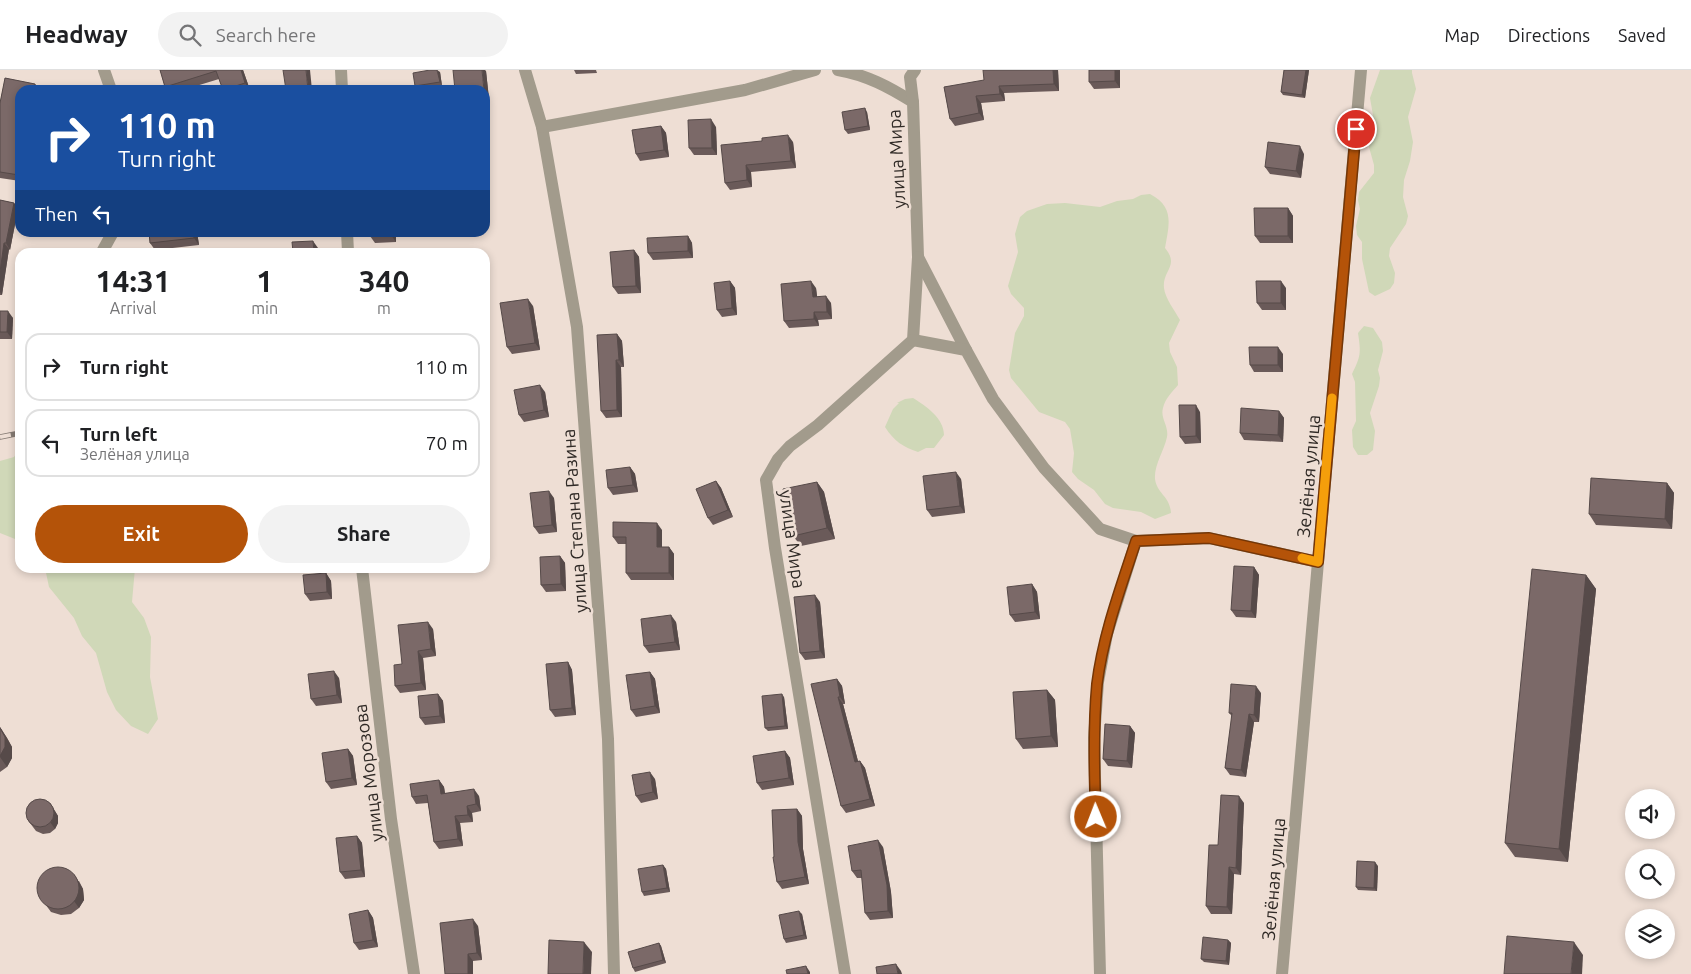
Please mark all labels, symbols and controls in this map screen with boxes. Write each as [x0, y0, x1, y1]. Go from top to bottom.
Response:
search box [158, 12, 508, 57]
text: Headway [25, 21, 128, 48]
icon: search [176, 21, 204, 49]
text: Search here [216, 24, 316, 46]
text: Map [1444, 25, 1480, 45]
text: Directions [1508, 25, 1590, 45]
text: Saved [1618, 25, 1666, 45]
icon: right [35, 105, 100, 170]
text: 110 m [118, 105, 216, 145]
pin [1335, 108, 1377, 150]
street label: улица Мира [883, 109, 909, 209]
icon: arrive [1342, 115, 1370, 143]
text: Turn right [118, 146, 216, 171]
icon: left [88, 200, 116, 228]
text: Then [35, 203, 78, 225]
text: 14:31 [96, 264, 171, 298]
text: 1 [256, 264, 273, 298]
text: 340 [359, 264, 409, 298]
text: Arrival [110, 299, 156, 317]
text: min [251, 299, 278, 317]
text: m [377, 299, 391, 317]
icon: right [37, 353, 65, 381]
text: Turn right [80, 356, 168, 378]
text: 110 m [415, 356, 468, 378]
street label: Зелёная улица [1293, 414, 1323, 538]
text: Turn left [80, 423, 158, 445]
street label: улица Степана Разина [558, 428, 590, 614]
icon: left [37, 429, 65, 457]
text: 70 m [426, 432, 468, 454]
text: Зелёная улица [80, 445, 190, 463]
street label: улица Мира [776, 488, 810, 590]
button: Exit [35, 505, 248, 563]
button: Share [258, 505, 470, 563]
street label: улица Морозова [350, 703, 386, 843]
map controls [1625, 789, 1675, 959]
button: sound [1625, 789, 1675, 839]
position arrow [1069, 790, 1121, 842]
street label: Зелёная улица [1258, 817, 1288, 941]
button: search [1625, 849, 1675, 899]
button: layers [1625, 909, 1675, 959]

